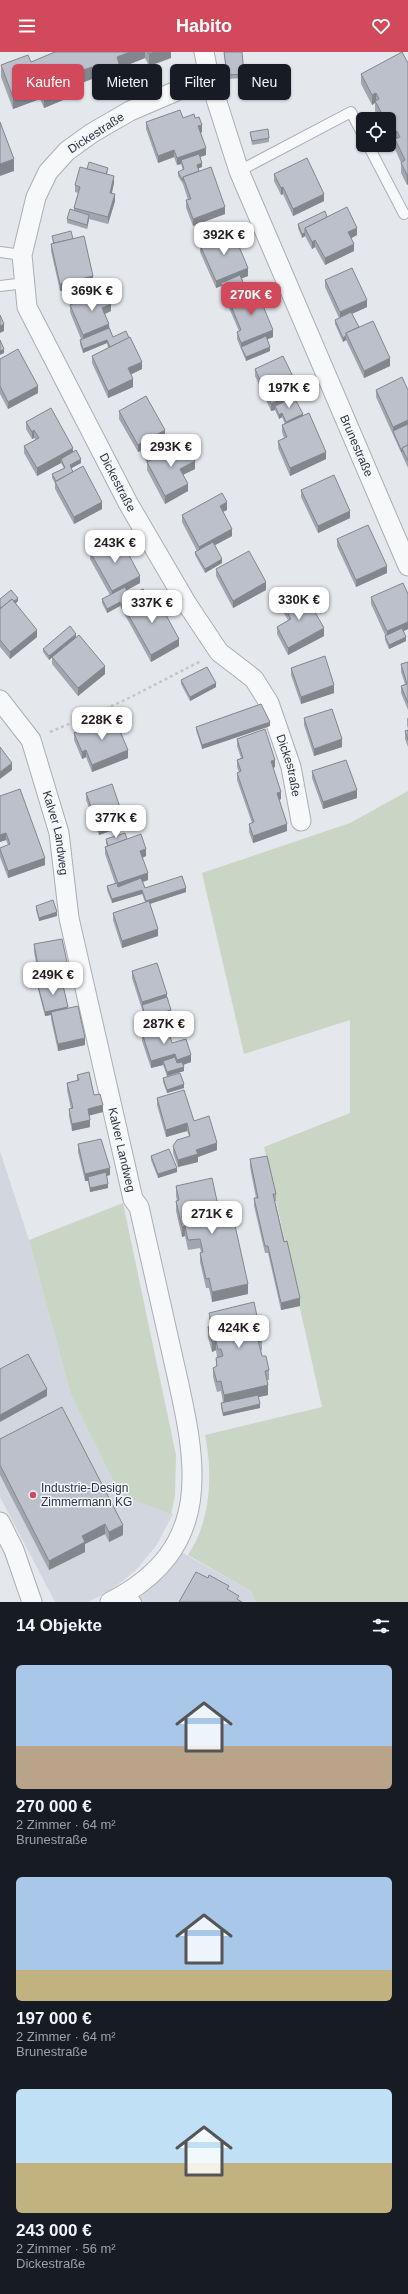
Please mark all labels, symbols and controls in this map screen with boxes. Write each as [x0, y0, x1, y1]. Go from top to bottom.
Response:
icon: menu [16, 15, 38, 37]
icon: heart [370, 15, 392, 37]
text: Habito [176, 16, 232, 36]
chip: Kaufen [12, 64, 84, 100]
chip: Mieten [92, 64, 162, 100]
chip: Filter [170, 64, 230, 100]
chip: Neu [238, 64, 291, 100]
street label: Dickestraße [65, 110, 127, 156]
map controls [356, 112, 396, 152]
button: locate [356, 112, 396, 152]
pin: 392K € [191, 222, 257, 256]
text: 392K € [203, 227, 245, 242]
pin: 369K € [59, 278, 125, 312]
pin: 270K € [218, 282, 284, 316]
text: 369K € [71, 283, 113, 298]
text: 270K € [230, 287, 272, 302]
pin: 197K € [256, 375, 322, 409]
text: 197K € [268, 380, 310, 395]
street label: Brunestraße [337, 413, 376, 479]
pin: 293K € [138, 434, 204, 468]
text: 293K € [150, 439, 192, 454]
street label: Dickestraße [96, 451, 139, 514]
pin: 243K € [82, 530, 148, 564]
text: 243K € [94, 535, 136, 550]
pin: 330K € [266, 587, 332, 621]
pin: 337K € [119, 590, 185, 624]
text: 330K € [278, 592, 320, 607]
text: 337K € [131, 595, 173, 610]
pin: 228K € [69, 707, 135, 741]
text: 228K € [81, 712, 123, 727]
street label: Dickestraße [273, 733, 303, 798]
street label: Kalver Landweg [40, 789, 71, 876]
pin: 377K € [83, 805, 149, 839]
text: 377K € [95, 810, 137, 825]
pin: 249K € [20, 962, 86, 996]
text: 249K € [32, 967, 74, 982]
pin: 287K € [131, 1011, 197, 1045]
text: 287K € [143, 1016, 185, 1031]
street label: Kalver Landweg [105, 1106, 138, 1193]
pin: 271K € [179, 1201, 245, 1235]
text: 271K € [191, 1206, 233, 1221]
pin: 424K € [206, 1315, 272, 1349]
text: 424K € [218, 1320, 260, 1335]
place label: Industrie-Design Zimmermann KG [41, 1481, 132, 1509]
marker: Industrie-Design Zimmermann KG [28, 1490, 38, 1500]
icon: filters [370, 1615, 392, 1637]
text: 14 Objekte [16, 1616, 102, 1635]
icon: home [168, 1691, 240, 1763]
text: 270 000 € [16, 1797, 92, 1816]
text: 2 Zimmer · 64 m² [16, 1817, 116, 1832]
text: Brunestraße [16, 1832, 88, 1847]
icon: home [168, 1903, 240, 1975]
text: 197 000 € [16, 2009, 92, 2028]
text: 2 Zimmer · 64 m² [16, 2029, 116, 2044]
text: Brunestraße [16, 2044, 88, 2059]
icon: home [168, 2115, 240, 2187]
text: 243 000 € [16, 2221, 92, 2240]
text: 2 Zimmer · 56 m² [16, 2241, 116, 2256]
text: Dickestraße [16, 2256, 85, 2271]

